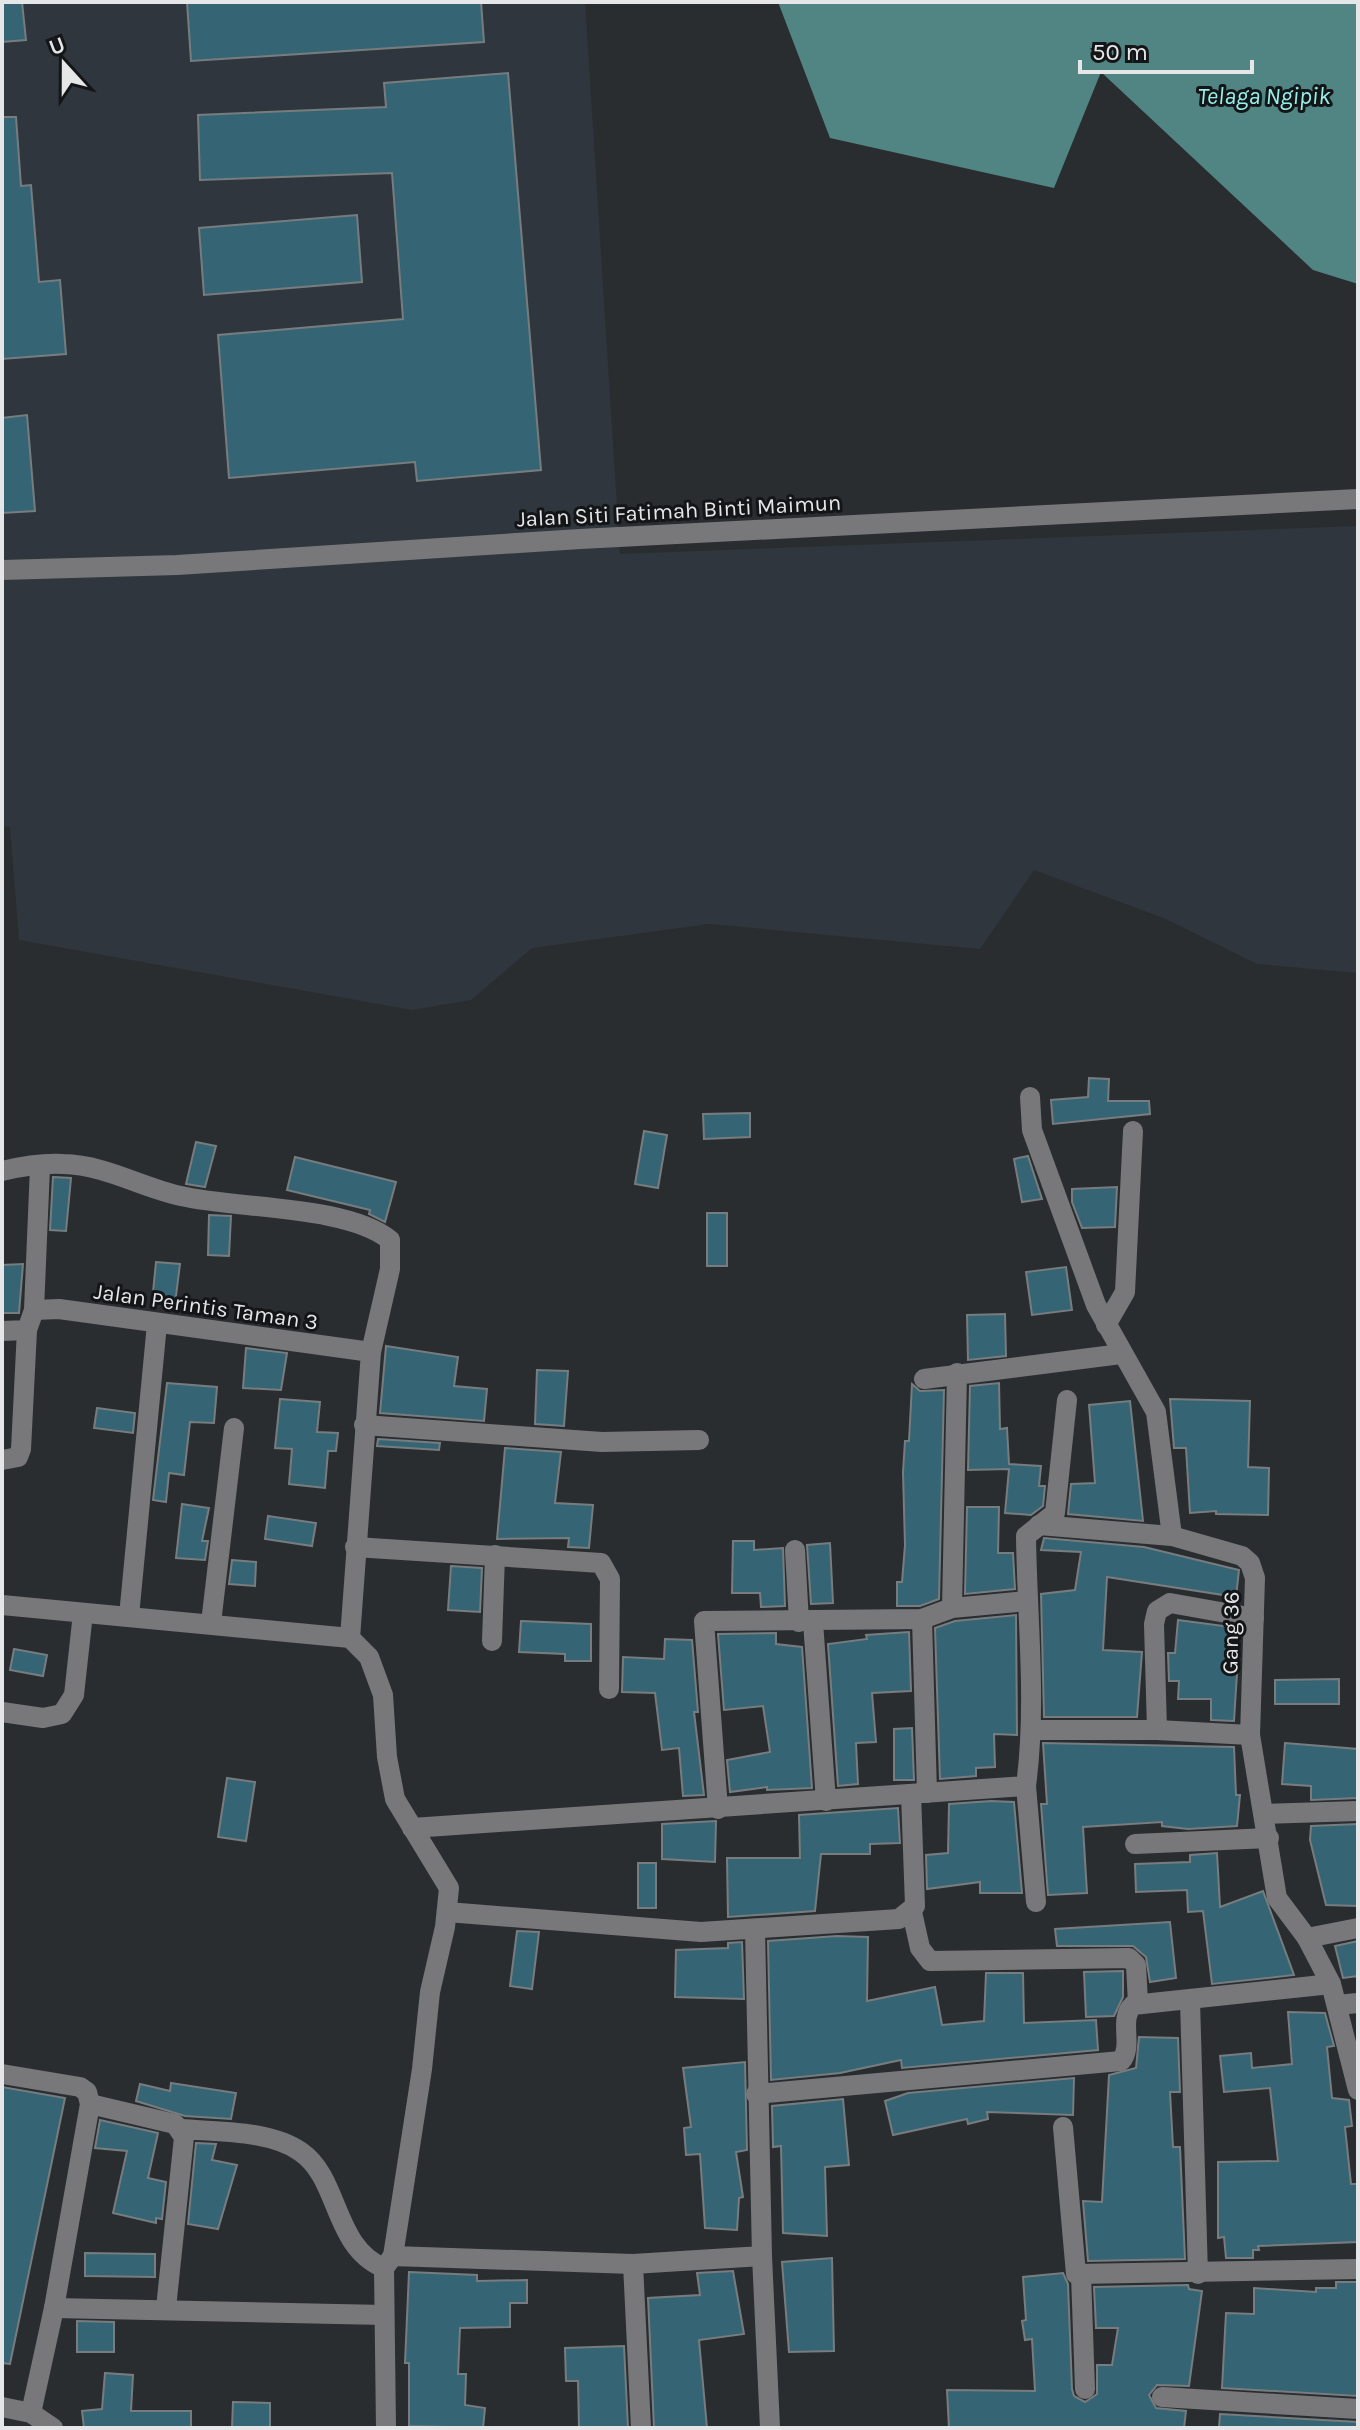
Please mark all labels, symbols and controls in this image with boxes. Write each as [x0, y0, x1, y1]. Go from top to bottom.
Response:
north arrow [24, 24, 104, 104]
scale bar [1080, 24, 1252, 74]
text: U [45, 31, 69, 61]
text: 50 m [1092, 38, 1148, 66]
water label: Telaga Ngipik [1198, 82, 1331, 110]
street label: Jalan Siti Fatimah Binti Maimun [516, 490, 842, 532]
street label: Jalan Perintis Taman 3 [92, 1278, 320, 1336]
street label: Gang 36 [1217, 1591, 1245, 1675]

